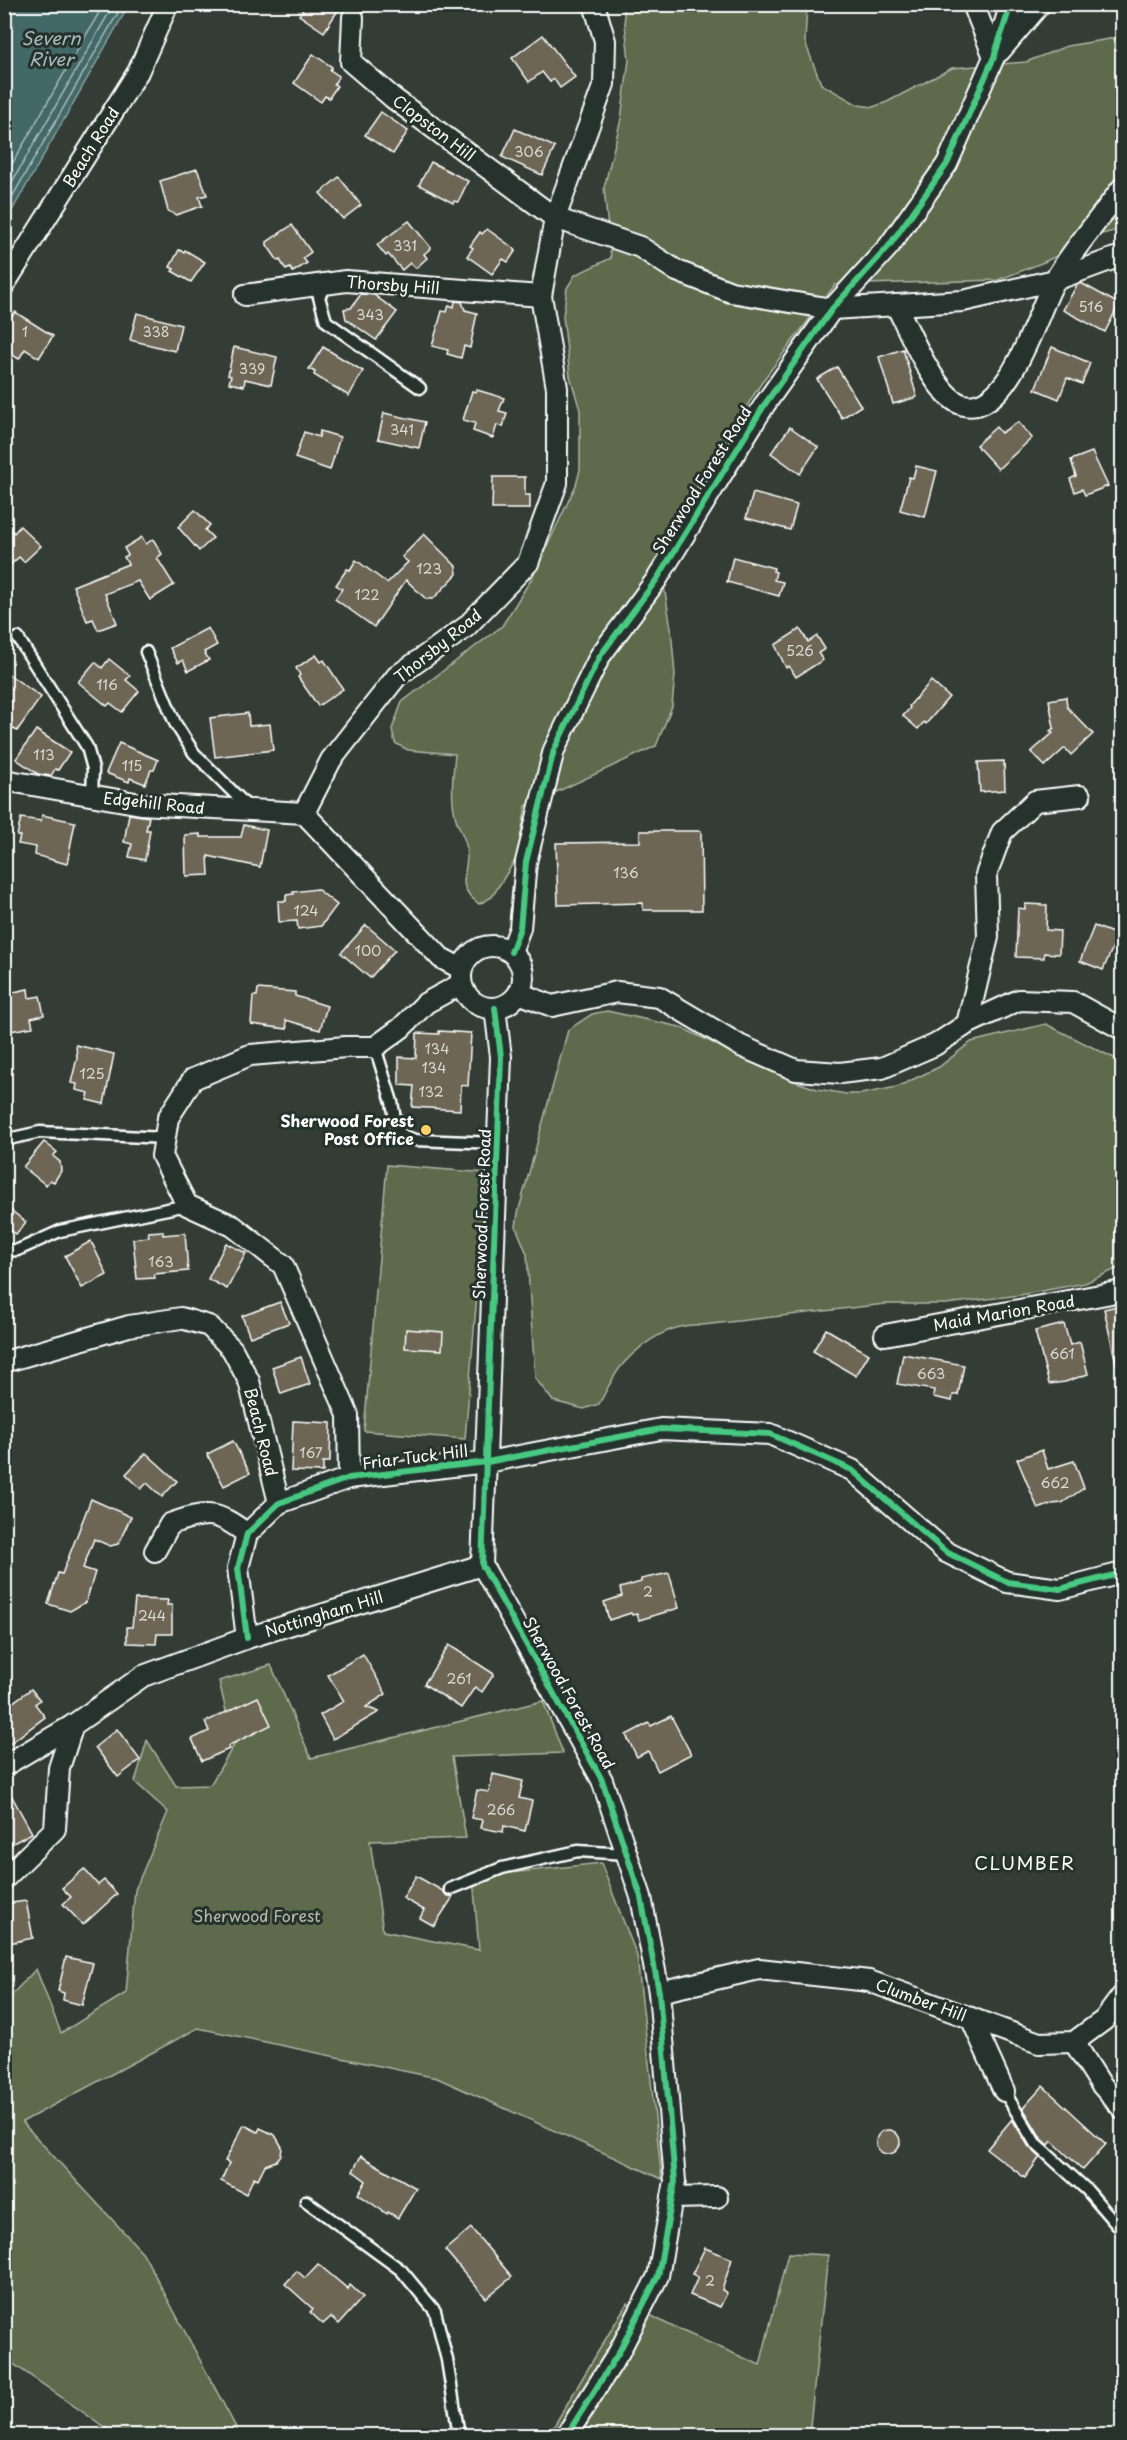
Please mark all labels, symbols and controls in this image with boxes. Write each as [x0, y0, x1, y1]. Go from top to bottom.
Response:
water label: Severn River [21, 24, 81, 72]
street label: Clopston Hill [388, 88, 481, 166]
street label: Beach Road [56, 102, 124, 191]
house number: 306 [514, 141, 544, 162]
house number: 331 [393, 235, 417, 256]
street label: Thorsby Hill [346, 269, 440, 299]
house number: 516 [1079, 296, 1104, 317]
house number: 343 [356, 304, 384, 325]
house number: 1 [22, 321, 28, 342]
house number: 338 [142, 321, 170, 342]
house number: 339 [239, 358, 265, 379]
street label: Sherwood Forest Road [646, 401, 757, 558]
house number: 341 [390, 419, 414, 440]
house number: 123 [416, 558, 442, 579]
house number: 122 [354, 584, 380, 605]
street label: Thorsby Road [388, 602, 486, 688]
house number: 526 [786, 640, 814, 661]
house number: 116 [96, 674, 118, 695]
house number: 113 [33, 744, 55, 765]
house number: 115 [122, 755, 142, 776]
street label: Edgehill Road [102, 785, 206, 819]
house number: 136 [613, 862, 639, 883]
house number: 124 [293, 900, 319, 921]
house number: 100 [355, 940, 381, 961]
house number: 134 [425, 1038, 449, 1059]
house number: 134 [422, 1057, 446, 1078]
house number: 125 [80, 1063, 104, 1084]
house number: 132 [418, 1081, 444, 1102]
place label: Sherwood Forest Post Office [280, 1108, 414, 1150]
marker: Sherwood Forest Post Office [419, 1123, 433, 1137]
street label: Sherwood Forest Road [466, 1128, 496, 1300]
house number: 163 [148, 1251, 174, 1272]
street label: Maid Marion Road [931, 1288, 1076, 1336]
house number: 661 [1049, 1343, 1075, 1364]
house number: 663 [917, 1363, 945, 1384]
street label: Beach Road [239, 1385, 285, 1479]
street label: Friar Tuck Hill [361, 1438, 469, 1474]
house number: 167 [299, 1442, 323, 1463]
house number: 662 [1041, 1472, 1069, 1493]
house number: 2 [643, 1581, 653, 1602]
street label: Nottingham Hill [262, 1584, 386, 1642]
house number: 244 [138, 1605, 166, 1626]
street label: Sherwood Forest Road [518, 1612, 622, 1773]
house number: 261 [446, 1668, 472, 1689]
house number: 266 [487, 1799, 515, 1820]
district label: CLUMBER [974, 1849, 1076, 1876]
park label: Sherwood Forest [193, 1903, 321, 1927]
street label: Clumber Hill [873, 1972, 970, 2027]
house number: 2 [705, 2270, 715, 2291]

